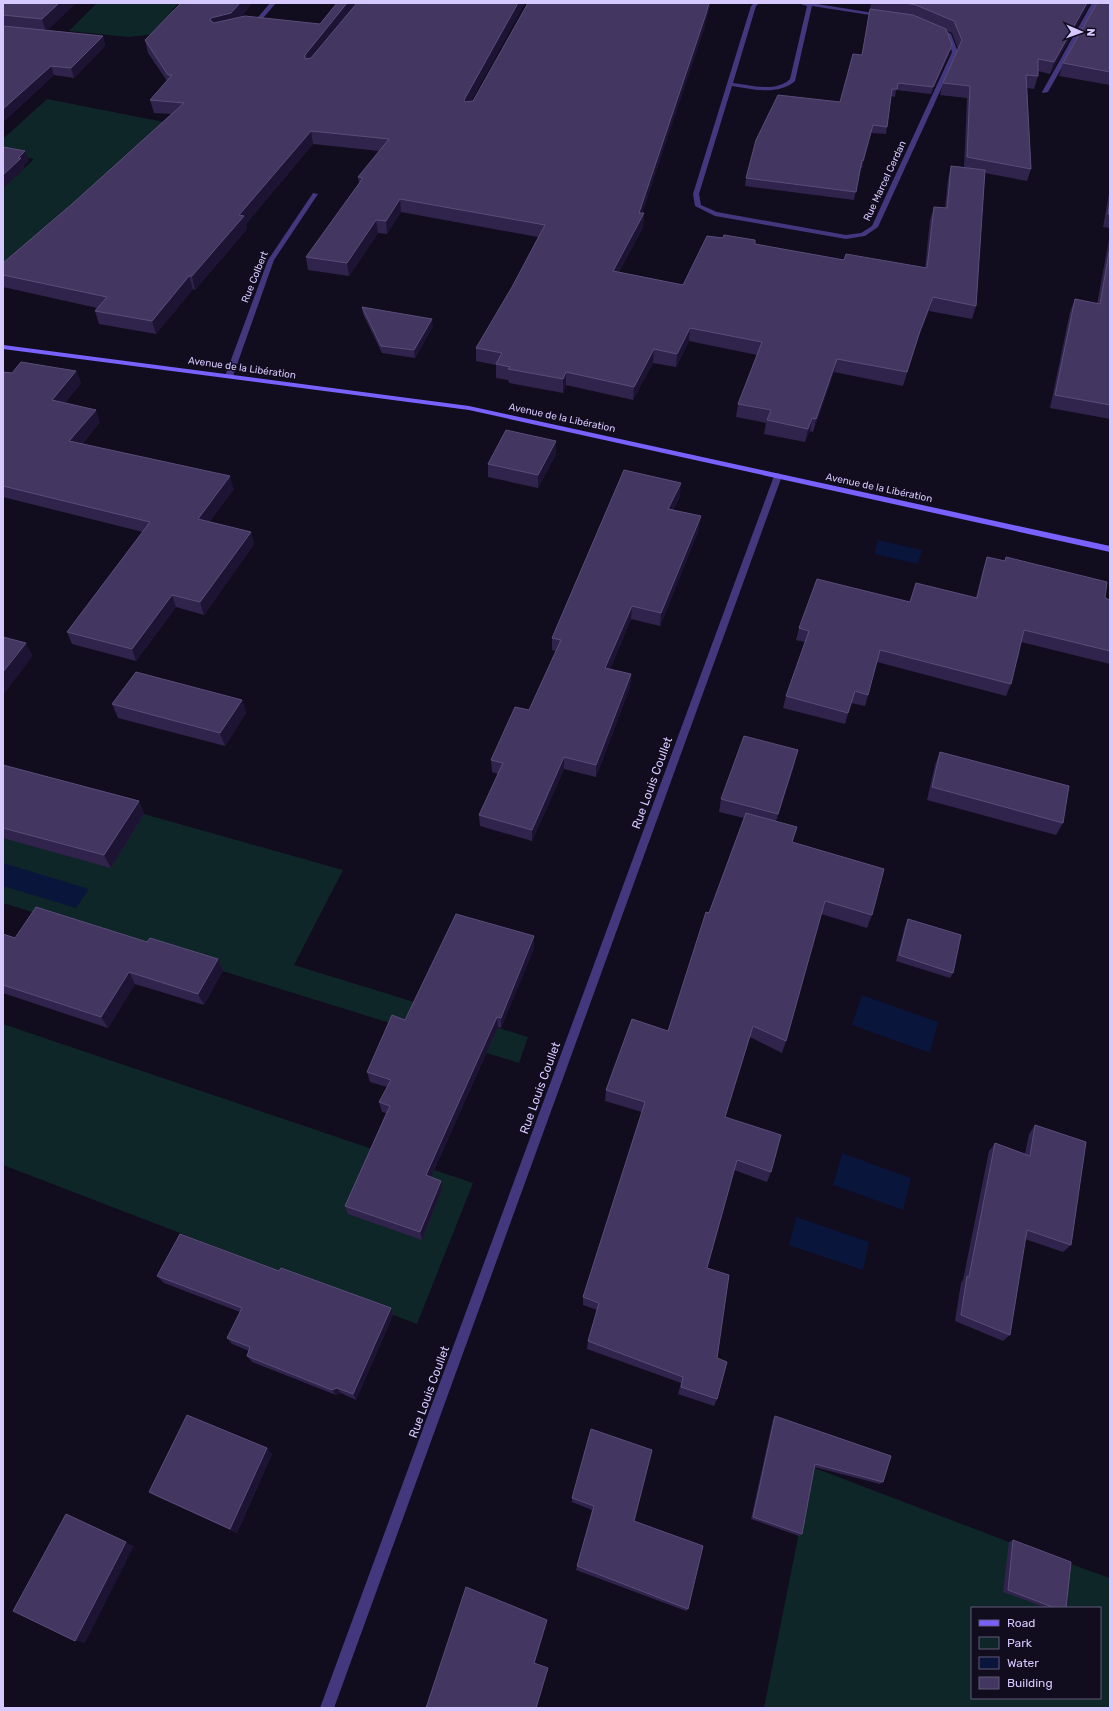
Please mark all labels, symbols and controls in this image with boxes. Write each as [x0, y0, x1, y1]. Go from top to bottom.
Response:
north arrow [1061, 12, 1101, 52]
text: N [1084, 28, 1097, 37]
street label: Rue Marcel Cerdan [861, 139, 909, 223]
street label: Rue Colbert [239, 249, 271, 305]
street label: Avenue de la Libération [187, 354, 297, 382]
street label: Avenue de la Libération [508, 401, 616, 435]
street label: Avenue de la Libération [825, 471, 933, 505]
street label: Rue Louis Coullet [629, 735, 675, 831]
street label: Rue Louis Coullet [517, 1040, 563, 1136]
street label: Rue Louis Coullet [406, 1344, 452, 1440]
legend [971, 1607, 1101, 1699]
text: Road [1007, 1616, 1035, 1630]
text: Park [1007, 1636, 1033, 1650]
text: Water [1007, 1656, 1039, 1670]
text: Building [1007, 1676, 1053, 1690]

